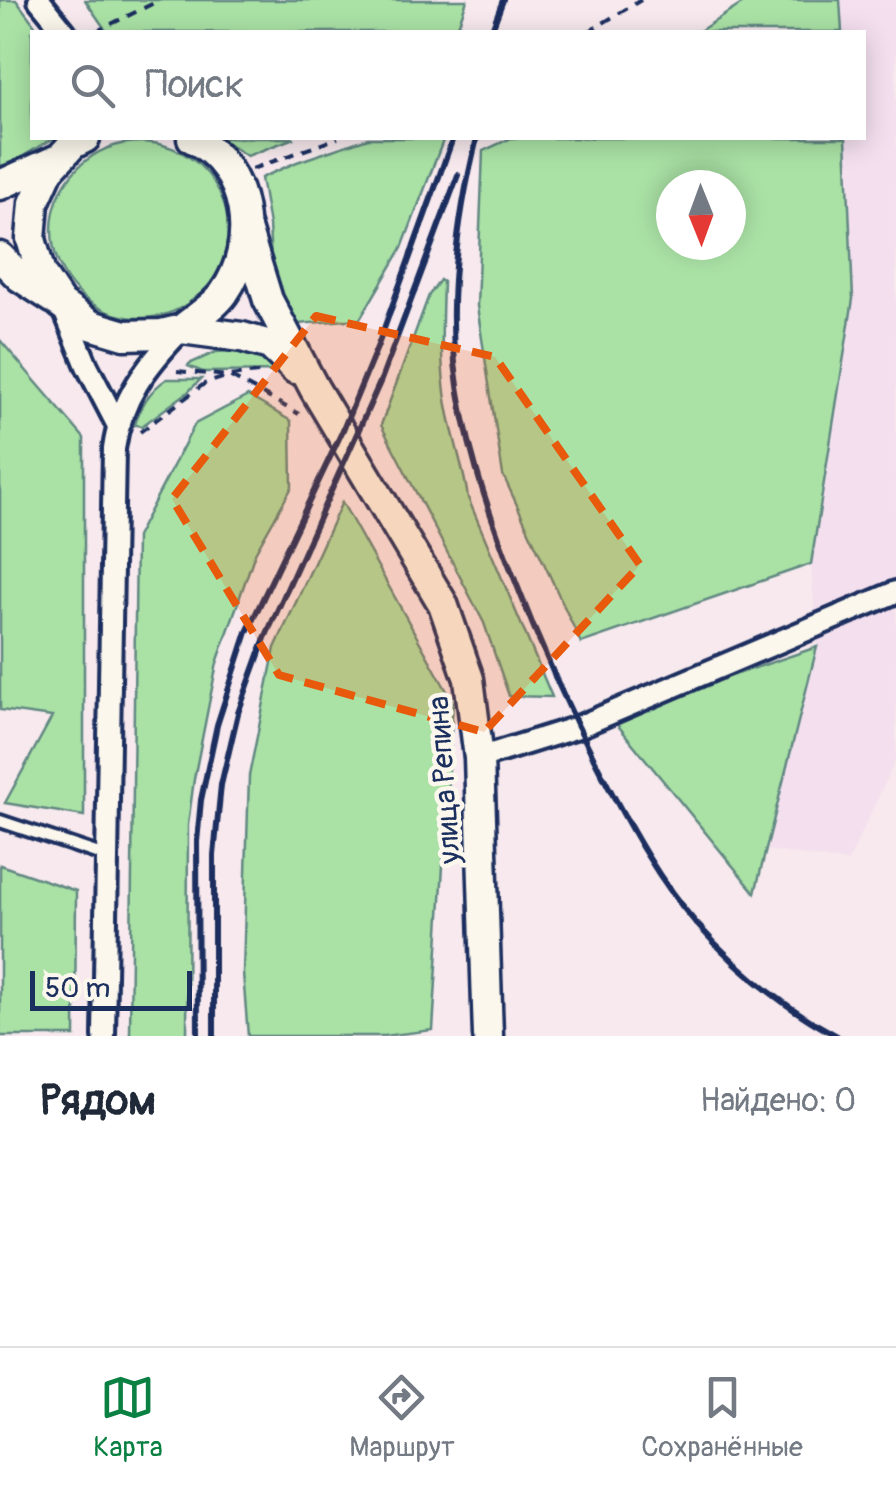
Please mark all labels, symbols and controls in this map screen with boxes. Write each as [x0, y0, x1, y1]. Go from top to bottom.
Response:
search box [30, 30, 866, 140]
icon: search [65, 58, 120, 113]
text: Поиск [145, 61, 244, 109]
north arrow [656, 170, 746, 260]
street label: улица Репина [420, 695, 469, 866]
scale bar [30, 966, 192, 1010]
text: 50 m [45, 971, 110, 1006]
text: Рядом [40, 1075, 156, 1127]
text: Найдено: 0 [700, 1081, 856, 1121]
tab: Карта [93, 1370, 163, 1465]
tab: Маршрут [349, 1370, 455, 1465]
tab: Сохранённые [641, 1370, 803, 1465]

